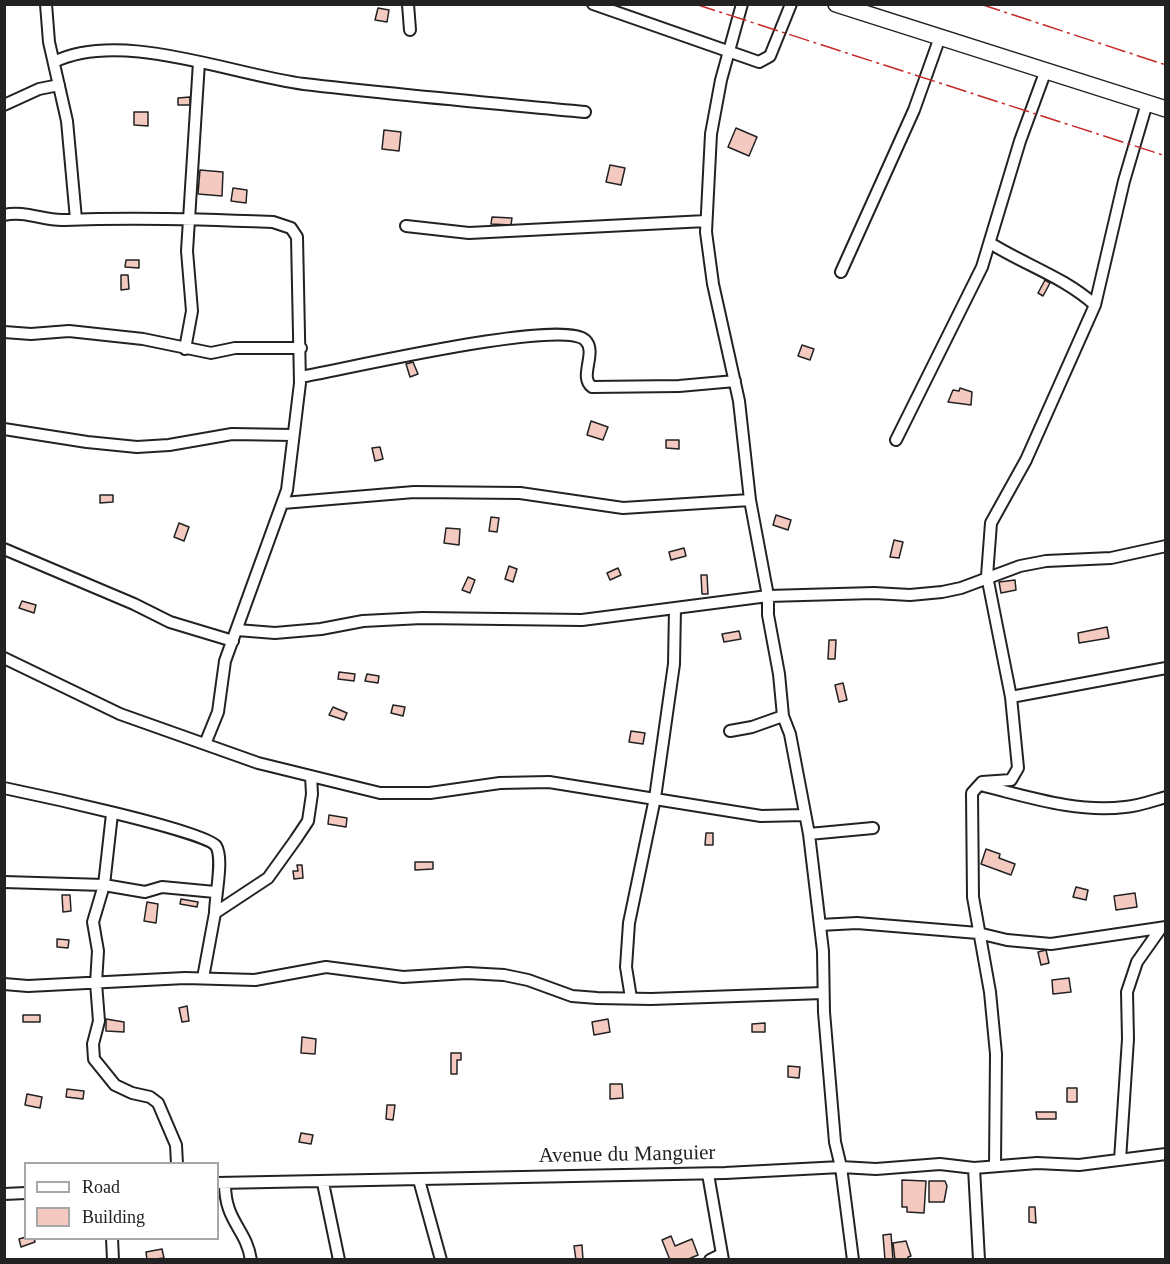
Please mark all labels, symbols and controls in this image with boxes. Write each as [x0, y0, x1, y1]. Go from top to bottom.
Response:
street label: Avenue du Manguier [538, 1141, 716, 1169]
legend [24, 1162, 219, 1240]
text: Road [82, 1177, 120, 1197]
text: Building [82, 1207, 145, 1227]

